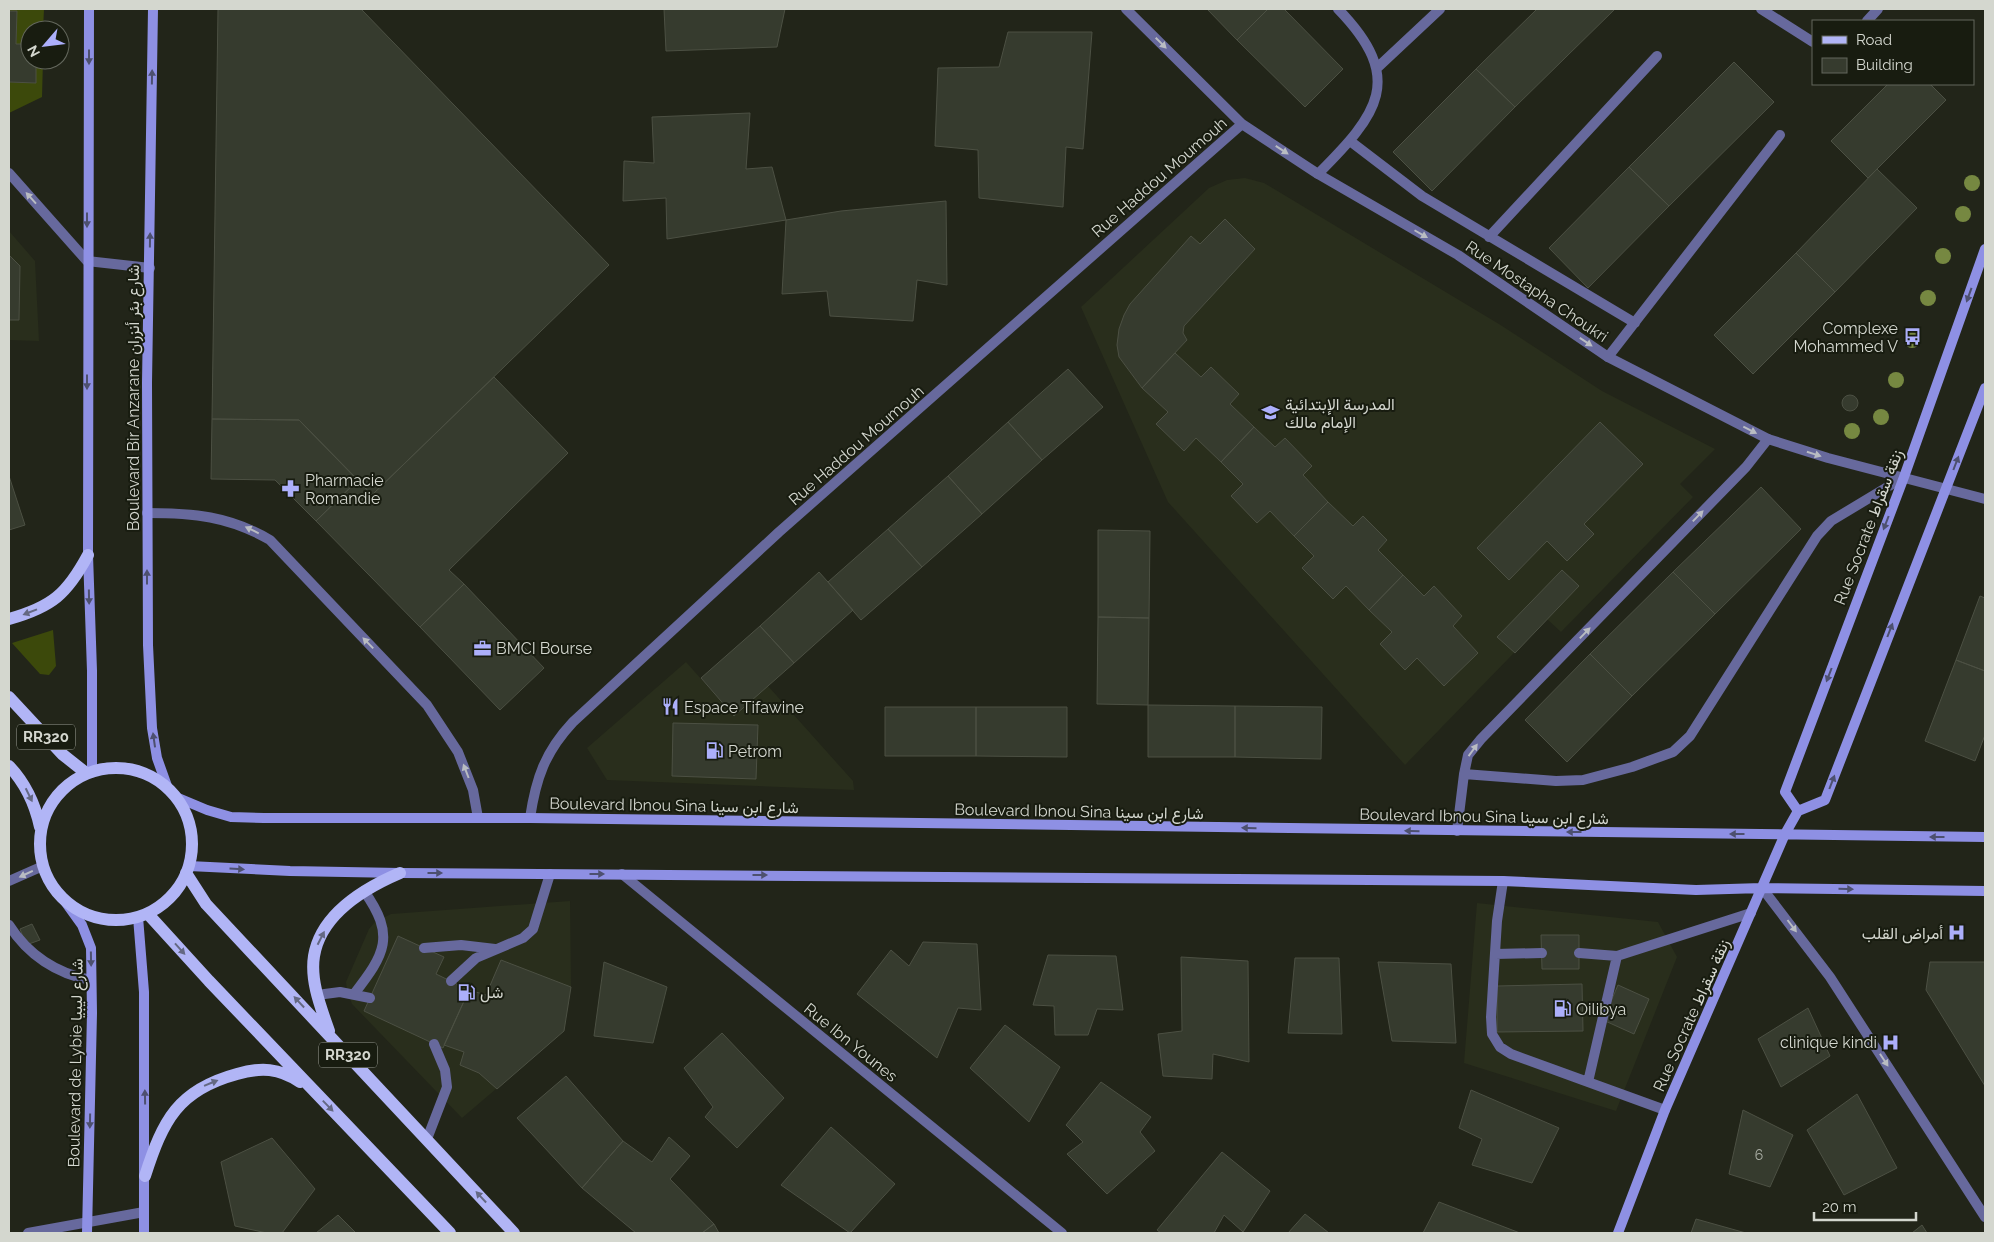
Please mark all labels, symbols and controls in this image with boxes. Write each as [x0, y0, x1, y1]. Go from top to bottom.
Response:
north arrow [20, 20, 70, 70]
legend [1812, 20, 1974, 85]
text: Road [1856, 31, 1892, 49]
one-way arrow [1155, 37, 1167, 49]
text: N [24, 43, 43, 60]
one-way arrow [84, 50, 92, 66]
text: Building [1856, 56, 1913, 74]
one-way arrow [148, 69, 156, 85]
street label: Rue Haddou Moumouh [1088, 114, 1231, 241]
one-way arrow [1276, 145, 1289, 155]
one-way arrow [25, 193, 37, 205]
one-way arrow [83, 212, 91, 228]
one-way arrow [1414, 230, 1429, 238]
one-way arrow [146, 232, 154, 248]
street label: Rue Mostapha Choukri [1462, 237, 1611, 346]
street label: Boulevard Bir Anzarane شارع بئر أنزران [124, 265, 145, 531]
one-way arrow [1965, 288, 1973, 303]
place label: Complexe Mohammed V [1793, 319, 1898, 356]
bus stop icon: Complexe Mohammed V [1902, 327, 1922, 347]
one-way arrow [1580, 337, 1593, 347]
one-way arrow [83, 375, 91, 391]
street label: Rue Haddou Moumouh [785, 382, 928, 509]
place label: المدرسة الإبتدائية الإمام مالك [1285, 395, 1395, 433]
school or university icon: المدرسة الإبتدائية الإمام مالك [1261, 403, 1281, 423]
one-way arrow [1743, 426, 1757, 434]
street label: Rue Socrate زنقة سقراط [1830, 447, 1908, 608]
one-way arrow [1807, 450, 1822, 458]
one-way arrow [1953, 455, 1960, 470]
place label: Pharmacie Romandie [305, 471, 384, 508]
pharmacy icon: Pharmacie Romandie [281, 479, 301, 499]
one-way arrow [1692, 510, 1704, 522]
one-way arrow [1882, 516, 1890, 531]
one-way arrow [245, 526, 259, 534]
one-way arrow [143, 569, 151, 585]
one-way arrow [85, 590, 93, 606]
one-way arrow [23, 609, 38, 616]
one-way arrow [1886, 622, 1894, 637]
one-way arrow [1579, 627, 1591, 639]
one-way arrow [362, 637, 374, 649]
office icon: BMCI Bourse [472, 638, 492, 658]
place label: BMCI Bourse [496, 639, 592, 658]
one-way arrow [1825, 668, 1833, 683]
restaurant icon: Espace Tifawine [660, 697, 680, 717]
place label: Espace Tifawine [684, 698, 804, 717]
road number: RR320 [17, 724, 75, 750]
one-way arrow [150, 731, 158, 747]
fuel station icon: Petrom [704, 741, 724, 761]
place label: Petrom [728, 742, 782, 761]
one-way arrow [1467, 744, 1478, 757]
one-way arrow [462, 763, 470, 778]
one-way arrow [1828, 775, 1836, 789]
one-way arrow [26, 788, 34, 802]
street label: Boulevard Ibnou Sina شارع ابن سينا [549, 794, 799, 819]
street label: Boulevard Ibnou Sina شارع ابن سينا [954, 800, 1204, 825]
street label: Boulevard Ibnou Sina شارع ابن سينا [1359, 805, 1609, 830]
one-way arrow [1241, 824, 1257, 832]
one-way arrow [1403, 826, 1419, 834]
one-way arrow [1566, 828, 1582, 836]
one-way arrow [1728, 830, 1744, 838]
one-way arrow [1928, 833, 1944, 841]
one-way arrow [230, 865, 246, 873]
one-way arrow [427, 869, 443, 877]
one-way arrow [19, 870, 33, 878]
one-way arrow [589, 870, 605, 878]
one-way arrow [752, 871, 768, 879]
one-way arrow [1838, 885, 1854, 893]
one-way arrow [1786, 919, 1797, 932]
hospital icon: أمراض القلب [1947, 923, 1967, 943]
place label: أمراض القلب [1862, 924, 1943, 944]
one-way arrow [317, 931, 325, 945]
street label: Rue Socrate زنقة سقراط [1649, 936, 1735, 1095]
one-way arrow [175, 943, 186, 956]
one-way arrow [87, 951, 95, 967]
street label: Boulevard de Lybie شارع ليبيا [64, 958, 89, 1168]
fuel station icon: شل [456, 982, 476, 1002]
place label: شل [480, 983, 503, 1003]
one-way arrow [293, 996, 305, 1008]
street label: Rue Ibn Younes [800, 999, 901, 1086]
fuel station icon: Oilibya [1552, 999, 1572, 1019]
place label: Oilibya [1576, 1000, 1626, 1019]
hospital icon: clinique kindi [1881, 1032, 1901, 1052]
place label: clinique kindi [1780, 1033, 1877, 1052]
road number: RR320 [319, 1042, 377, 1068]
one-way arrow [1879, 1054, 1889, 1067]
one-way arrow [204, 1079, 219, 1087]
one-way arrow [141, 1089, 149, 1105]
one-way arrow [322, 1100, 334, 1112]
one-way arrow [86, 1113, 94, 1129]
house number: 6 [1755, 1147, 1763, 1163]
scale bar [1814, 1190, 1916, 1222]
one-way arrow [475, 1192, 487, 1204]
text: 20 m [1822, 1198, 1857, 1216]

